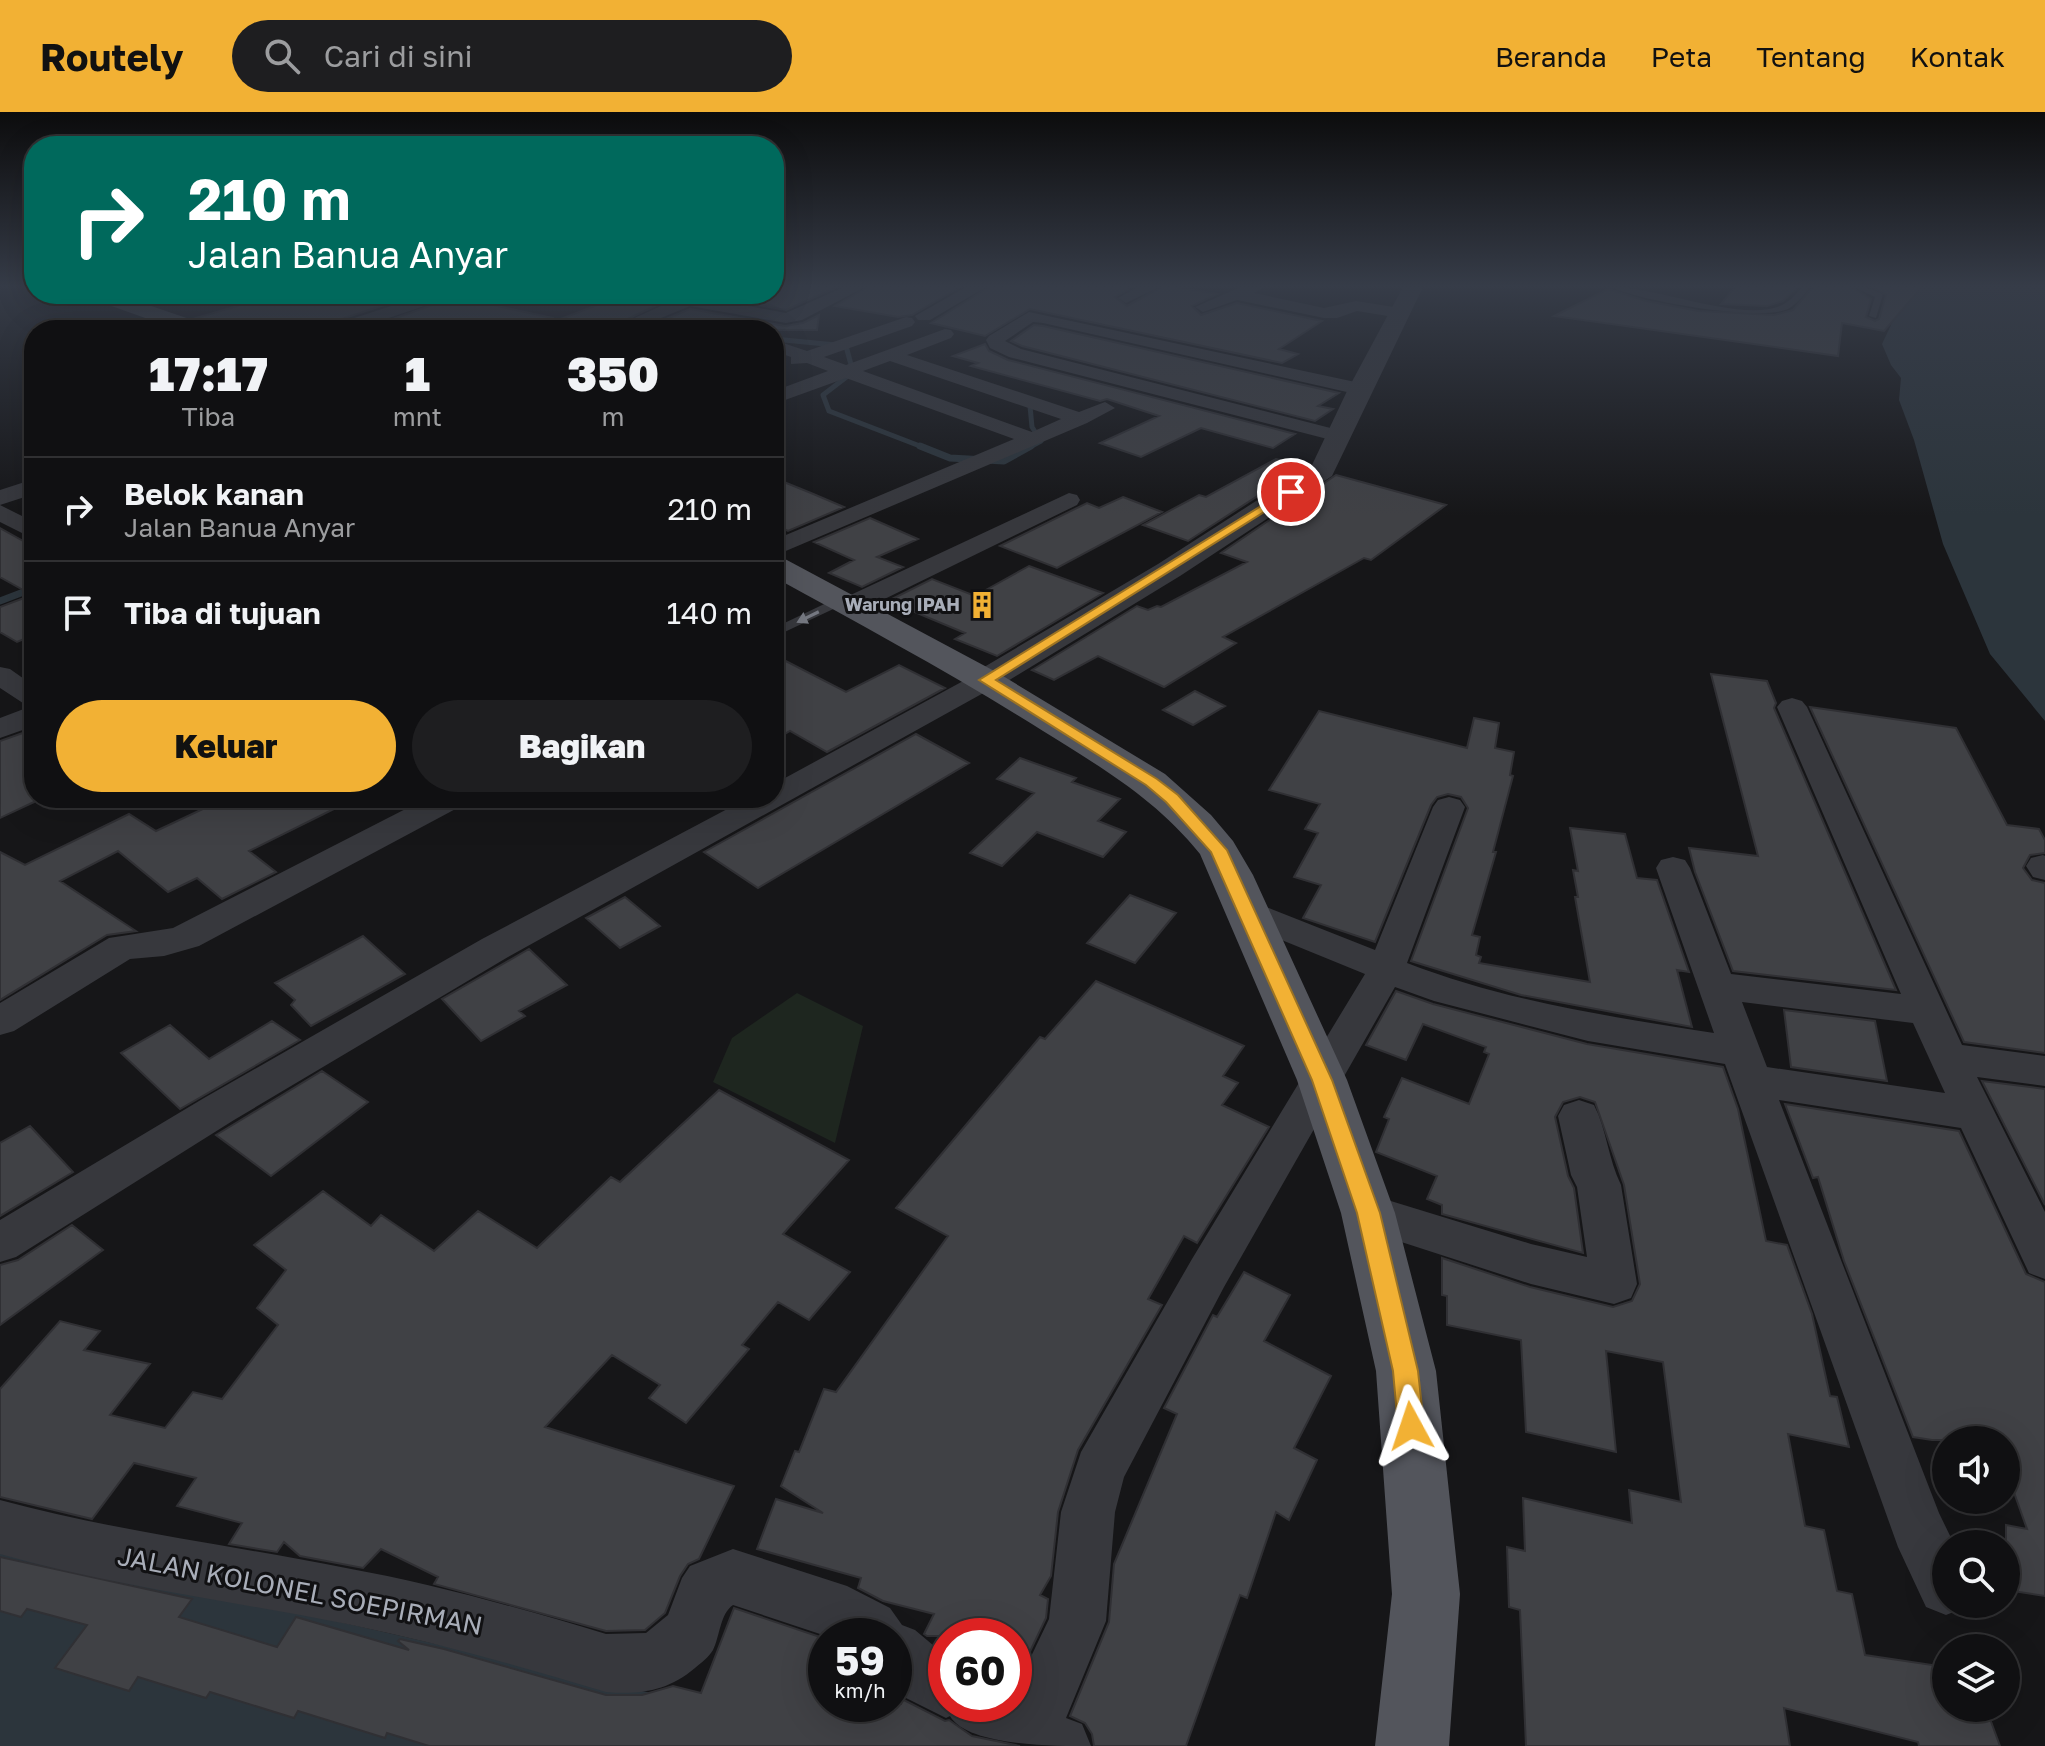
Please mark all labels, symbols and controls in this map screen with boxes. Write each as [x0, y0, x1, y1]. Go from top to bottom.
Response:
search box [232, 20, 792, 92]
text: Routely [40, 34, 184, 79]
icon: search [260, 34, 304, 78]
text: Cari di sini [324, 38, 473, 74]
text: Beranda [1495, 40, 1607, 73]
text: Peta [1651, 40, 1712, 73]
text: Tentang [1756, 40, 1866, 73]
text: Kontak [1910, 40, 2005, 73]
text: 210 m [188, 165, 350, 232]
icon: right [56, 168, 160, 272]
text: Jalan Banua Anyar [188, 233, 508, 276]
text: 17:17 [149, 344, 268, 402]
text: 1 [405, 344, 430, 402]
text: 350 [567, 344, 659, 402]
text: Tiba [182, 401, 235, 432]
text: mnt [393, 401, 442, 432]
text: m [601, 401, 625, 432]
pin [1257, 458, 1325, 526]
icon: arrive [1269, 470, 1313, 514]
text: Belok kanan [124, 476, 304, 512]
icon: right [56, 487, 100, 531]
text: 210 m [667, 491, 752, 527]
text: Jalan Banua Anyar [124, 512, 355, 543]
building icon: Warung IPAH [967, 590, 997, 620]
icon: arrive [56, 591, 100, 635]
place label: Warung IPAH [845, 593, 960, 615]
text: Tiba di tujuan [124, 595, 321, 631]
text: 140 m [667, 595, 752, 631]
one-way arrow [796, 610, 819, 624]
button: Keluar [56, 700, 396, 792]
button: Bagikan [412, 700, 752, 792]
position arrow [1369, 1384, 1453, 1468]
map controls [1932, 1426, 2020, 1722]
button: sound [1932, 1426, 2020, 1514]
button: search [1932, 1530, 2020, 1618]
street label: JALAN KOLONEL SOEPIRMAN [115, 1540, 485, 1641]
speed limit sign: 60 [928, 1618, 1032, 1722]
button: layers [1932, 1634, 2020, 1722]
text: 59 [835, 1636, 885, 1684]
text: km/h [835, 1678, 885, 1702]

